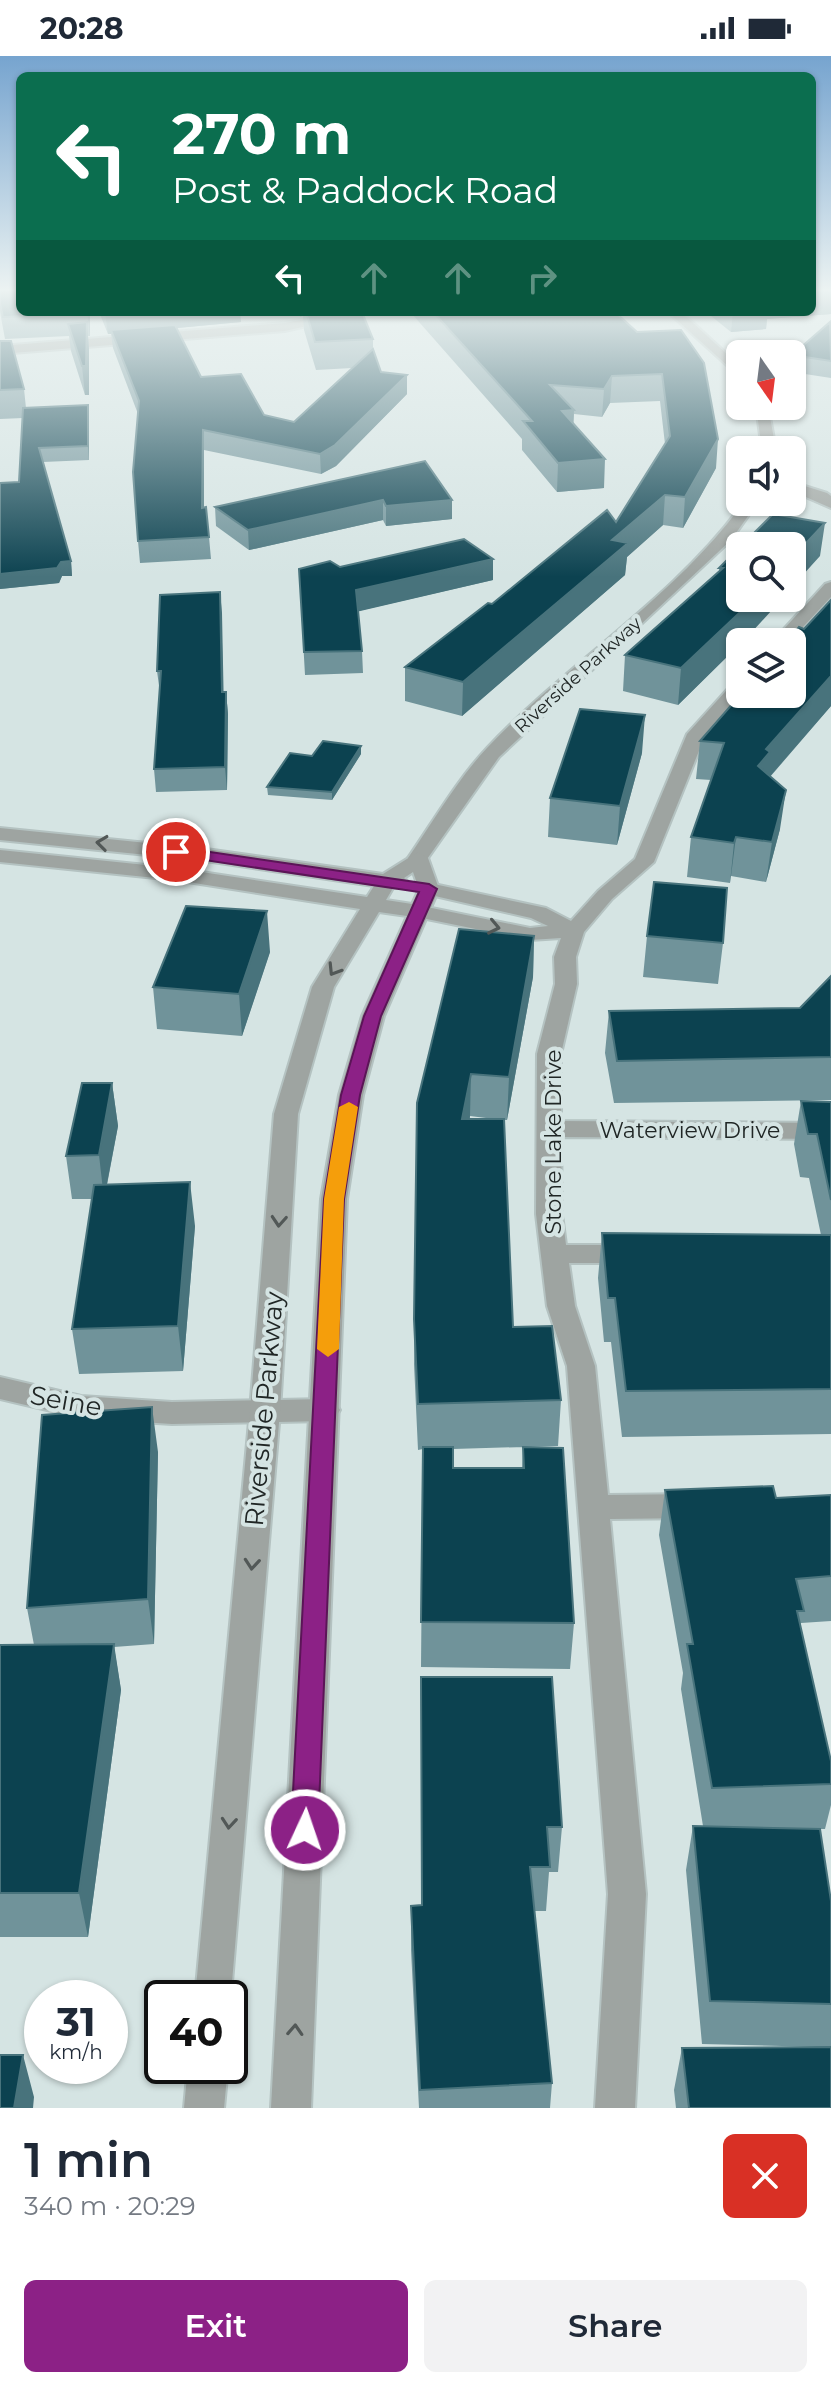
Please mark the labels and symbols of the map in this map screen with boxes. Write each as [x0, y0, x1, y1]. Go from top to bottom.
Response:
north arrow [726, 340, 806, 420]
street label: Riverside Parkway [510, 612, 646, 738]
pin [142, 818, 210, 886]
one-way arrow [95, 835, 108, 852]
one-way arrow [486, 918, 500, 935]
one-way arrow [328, 961, 343, 976]
street label: Stone Lake Drive [540, 1049, 567, 1235]
street label: Waterview Drive [600, 1117, 780, 1144]
one-way arrow [271, 1215, 288, 1228]
street label: Riverside Parkway [238, 1289, 290, 1528]
street label: Seine [28, 1379, 104, 1423]
one-way arrow [244, 1558, 261, 1571]
position arrow [263, 1788, 347, 1872]
one-way arrow [221, 1817, 238, 1830]
speed limit sign: 40 [144, 1980, 248, 2084]
one-way arrow [286, 2023, 303, 2036]

